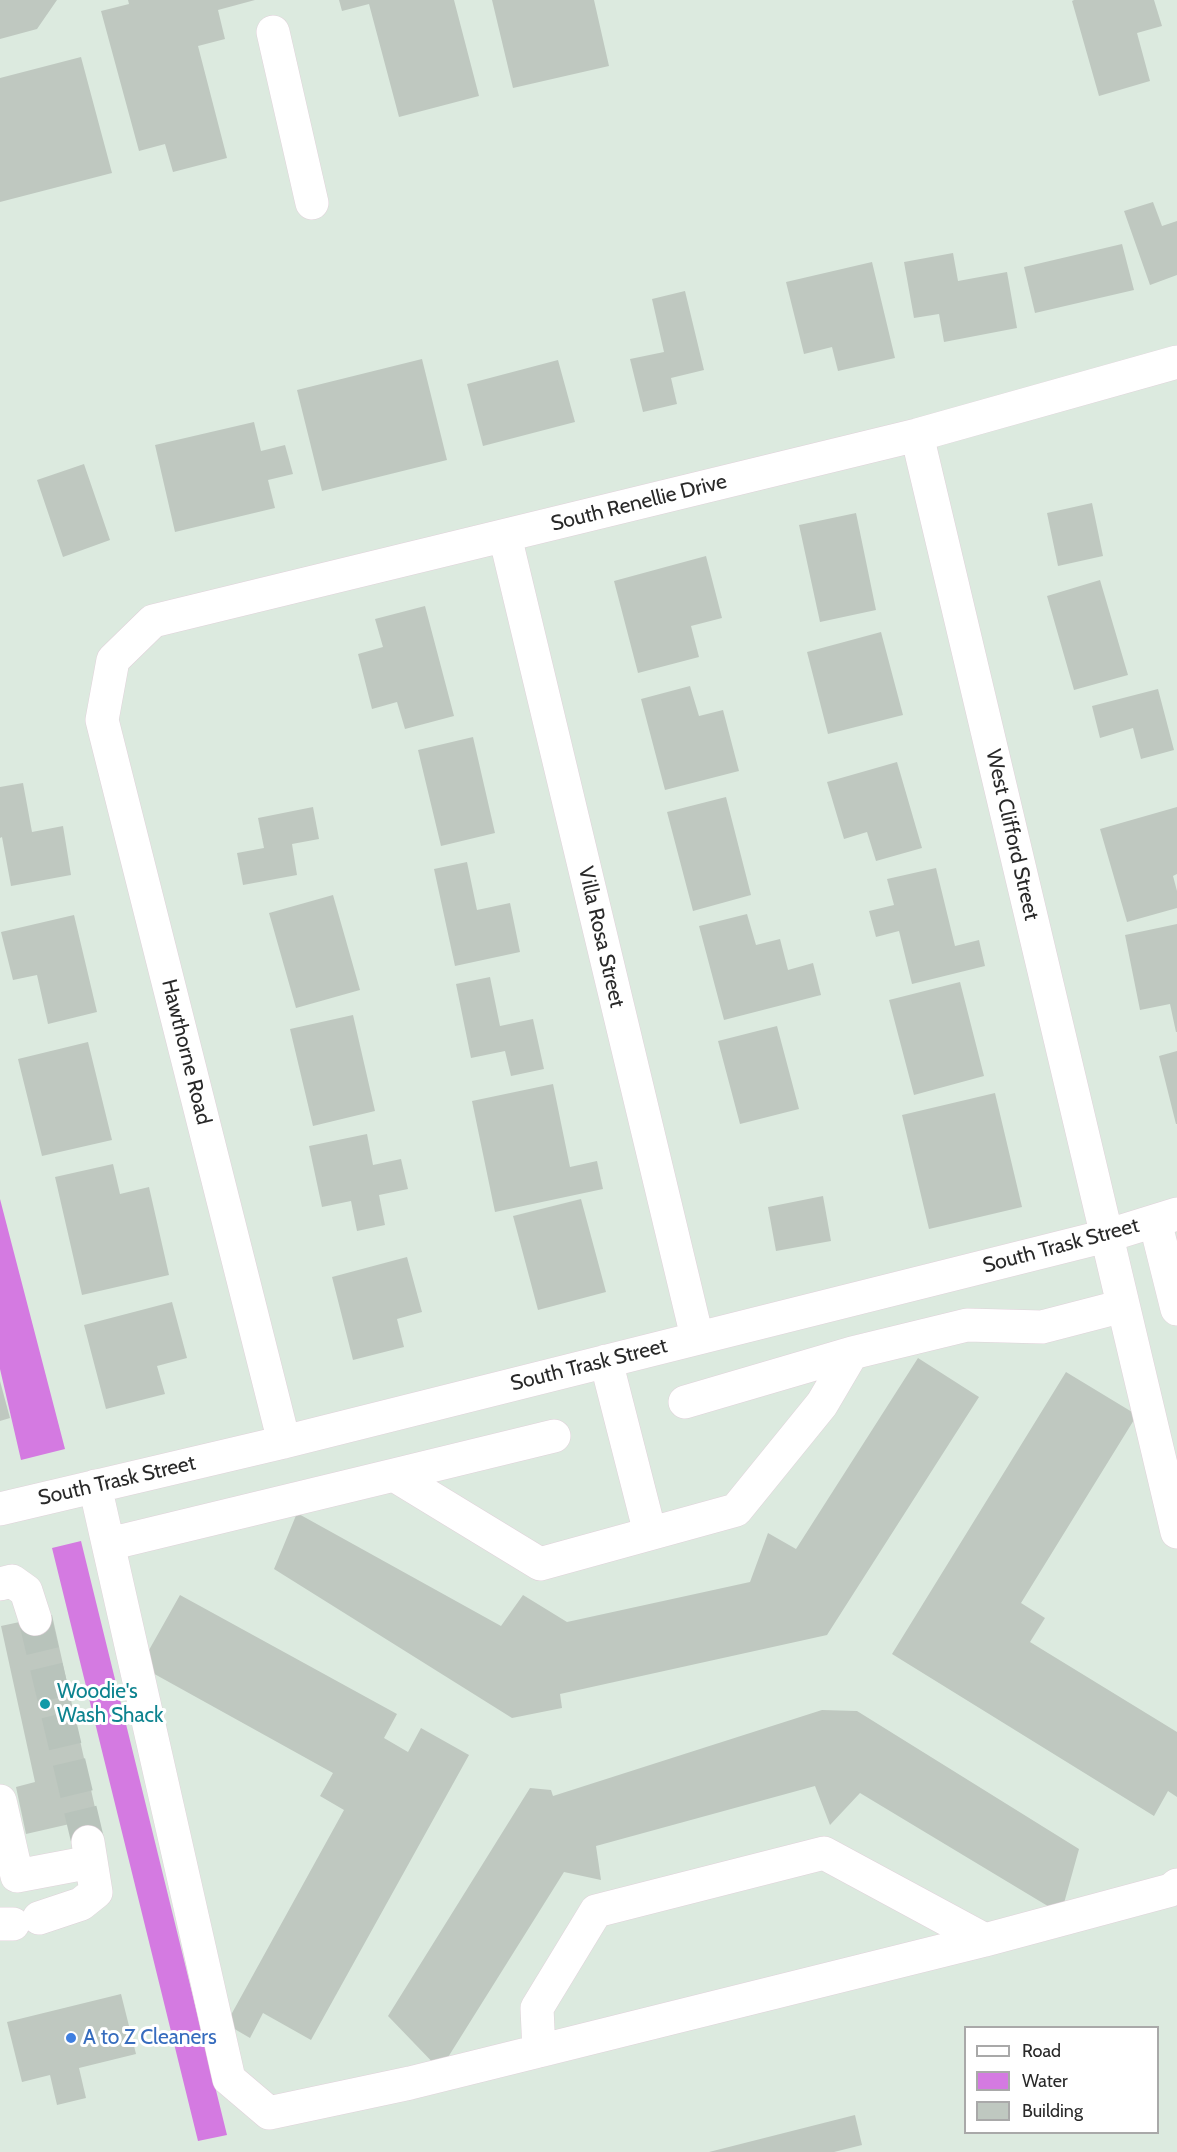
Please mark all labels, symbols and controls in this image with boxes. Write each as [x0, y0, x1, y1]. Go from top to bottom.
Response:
street label: South Renellie Drive [548, 469, 730, 537]
street label: West Clifford Street [980, 747, 1044, 923]
street label: Villa Rosa Street [573, 864, 629, 1010]
street label: Hawthorne Road [156, 977, 216, 1127]
street label: South Trask Street [980, 1213, 1142, 1279]
street label: South Trask Street [508, 1333, 670, 1397]
street label: South Trask Street [36, 1451, 198, 1511]
place label: Woodie's Wash Shack [57, 1679, 163, 1729]
marker: Woodie's Wash Shack [38, 1697, 52, 1711]
place label: A to Z Cleaners [83, 2025, 217, 2051]
legend [964, 2026, 1159, 2134]
marker: A to Z Cleaners [64, 2031, 78, 2045]
text: Road [1022, 2040, 1061, 2062]
text: Water [1022, 2070, 1068, 2092]
text: Building [1022, 2100, 1083, 2122]

